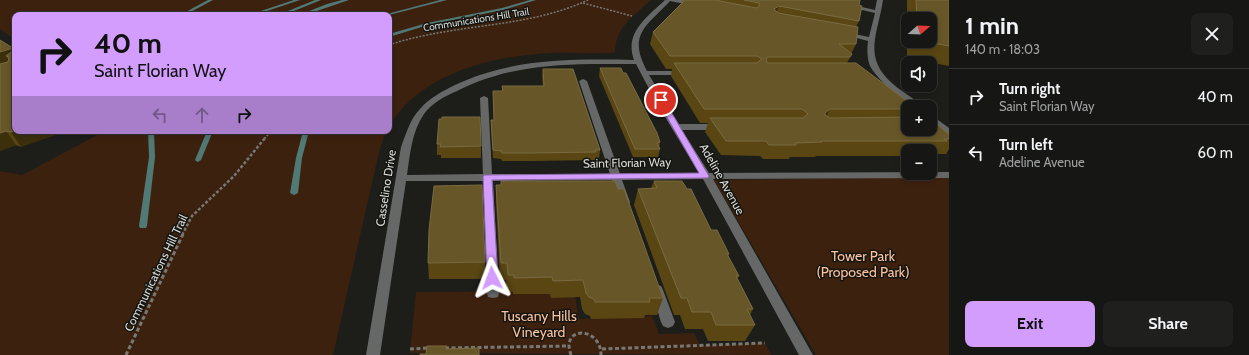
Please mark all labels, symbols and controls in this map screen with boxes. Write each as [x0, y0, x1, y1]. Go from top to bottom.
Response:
street label: Communications Hill Trail [422, 5, 531, 34]
text: 1 min [965, 11, 1019, 40]
north arrow [901, 12, 937, 48]
map controls [901, 12, 937, 180]
button: close [1191, 13, 1233, 55]
text: 40 m [94, 26, 162, 60]
icon: right [28, 28, 80, 80]
text: 140 m · 18:03 [965, 41, 1040, 57]
button: sound [901, 56, 937, 92]
text: Saint Florian Way [94, 60, 226, 82]
text: Turn right [999, 80, 1060, 98]
pin [644, 83, 678, 117]
icon: right [965, 86, 987, 108]
text: 40 m [1197, 88, 1233, 106]
icon: arrive [650, 89, 672, 111]
text: Saint Florian Way [999, 98, 1095, 114]
button: + [901, 100, 937, 136]
icon: left [149, 104, 171, 126]
icon: ahead [191, 104, 213, 126]
icon: right [233, 104, 255, 126]
text: Turn left [999, 136, 1053, 154]
street label: Adeline Avenue [697, 141, 748, 217]
icon: left [965, 142, 987, 164]
button: − [901, 144, 937, 180]
text: 60 m [1197, 144, 1233, 162]
street label: Casselino Drive [372, 148, 399, 227]
street label: Saint Florian Way [583, 154, 671, 171]
text: Adeline Avenue [999, 154, 1085, 170]
street label: Communications Hill Trail [121, 212, 191, 334]
park label: Tower Park (Proposed Park) [816, 247, 910, 281]
position arrow [471, 257, 513, 299]
button: Exit [965, 301, 1095, 347]
button: Share [1103, 301, 1233, 347]
park label: Tuscany Hills Vineyard [501, 307, 577, 341]

